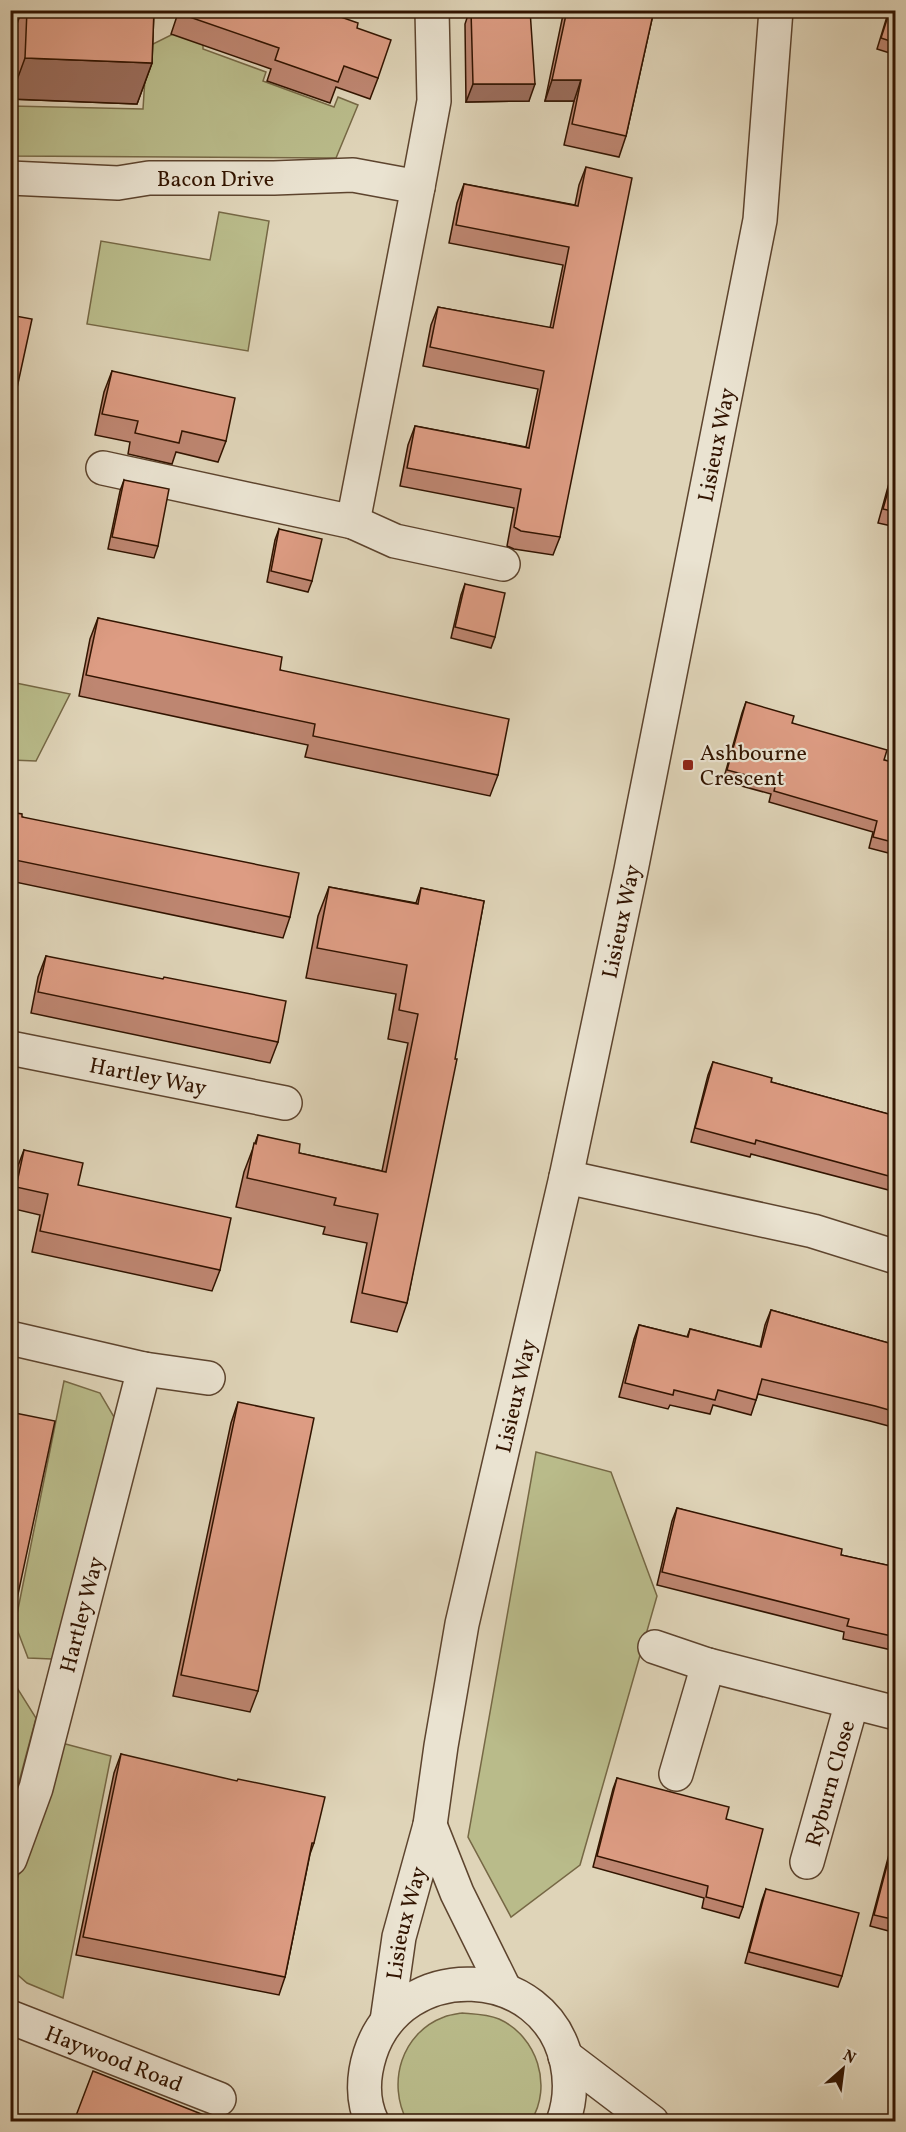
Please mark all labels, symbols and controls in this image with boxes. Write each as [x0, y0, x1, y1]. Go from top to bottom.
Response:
street label: Bacon Drive [157, 165, 274, 196]
street label: Lisieux Way [691, 385, 744, 505]
place label: Ashbourne Crescent [700, 739, 807, 795]
marker: Ashbourne Crescent [681, 758, 695, 772]
street label: Lisieux Way [595, 862, 650, 982]
street label: Hartley Way [86, 1051, 209, 1105]
street label: Lisieux Way [489, 1336, 546, 1456]
street label: Hartley Way [53, 1553, 113, 1676]
street label: Ryburn Close [799, 1717, 864, 1850]
street label: Lisieux Way [380, 1863, 436, 1982]
street label: Haywood Road [40, 2019, 187, 2101]
north arrow [813, 2039, 873, 2099]
text: N [839, 2045, 860, 2070]

